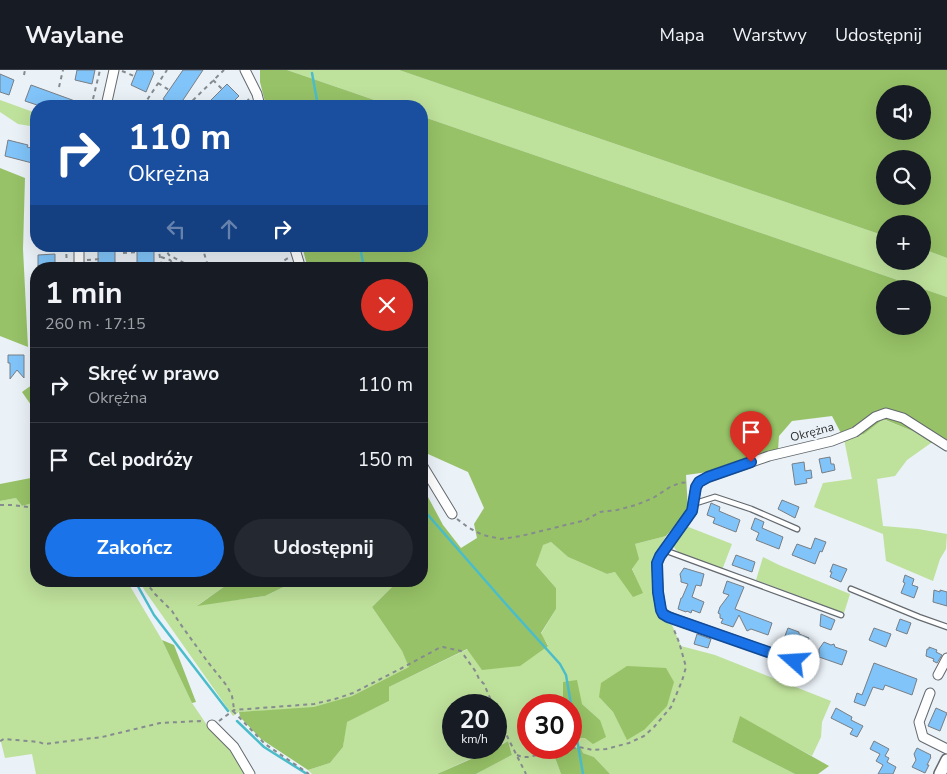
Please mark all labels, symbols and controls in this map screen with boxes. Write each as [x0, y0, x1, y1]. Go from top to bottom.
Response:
text: Waylane [25, 19, 124, 51]
text: Mapa [660, 23, 704, 47]
text: Warstwy [732, 23, 807, 47]
text: Udostępnij [835, 23, 922, 47]
map controls [876, 85, 931, 335]
button: sound [876, 85, 931, 140]
text: 110 m [128, 114, 231, 161]
icon: right [45, 120, 110, 185]
button: search [876, 150, 931, 205]
text: Okrężna [128, 159, 210, 189]
icon: left [162, 215, 190, 243]
icon: ahead [215, 215, 243, 243]
icon: right [268, 215, 296, 243]
button: + [876, 215, 931, 270]
text: 1 min [45, 273, 123, 314]
button: close [361, 279, 413, 331]
button: − [876, 280, 931, 335]
text: 260 m · 17:15 [45, 313, 146, 335]
text: Skręć w prawo [88, 361, 219, 387]
icon: right [45, 371, 73, 399]
text: 110 m [358, 372, 413, 398]
text: Okrężna [88, 387, 147, 409]
pin [730, 411, 772, 462]
icon: arrive [737, 418, 765, 446]
street label: Okrężna [788, 419, 836, 445]
icon: arrive [45, 446, 73, 474]
text: Cel podróży [88, 447, 192, 473]
text: 150 m [358, 447, 413, 473]
button: Zakończ [45, 519, 224, 577]
button: Udostępnij [234, 519, 413, 577]
position arrow [767, 634, 819, 686]
speed limit sign: 30 [517, 694, 582, 759]
text: 20 [459, 703, 490, 737]
text: km/h [461, 731, 488, 747]

